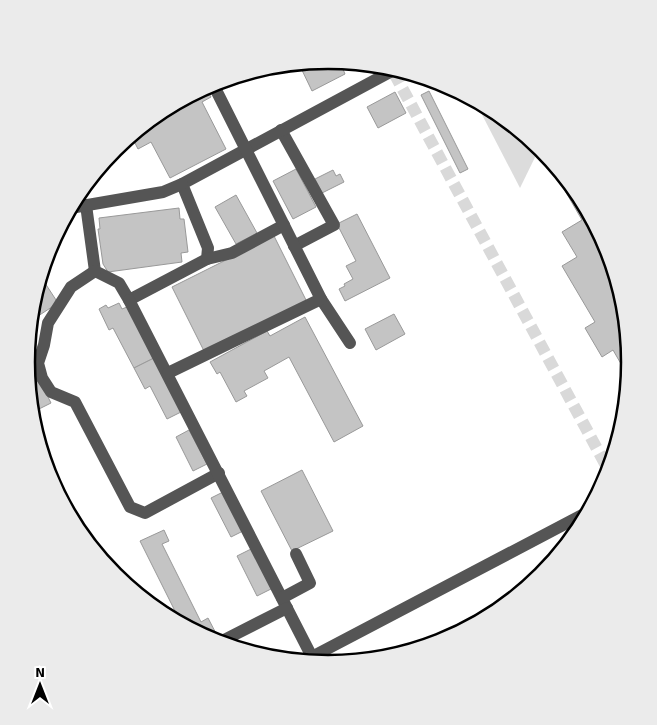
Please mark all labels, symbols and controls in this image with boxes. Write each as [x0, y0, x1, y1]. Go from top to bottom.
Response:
north arrow [15, 660, 65, 710]
text: N [35, 664, 45, 681]

